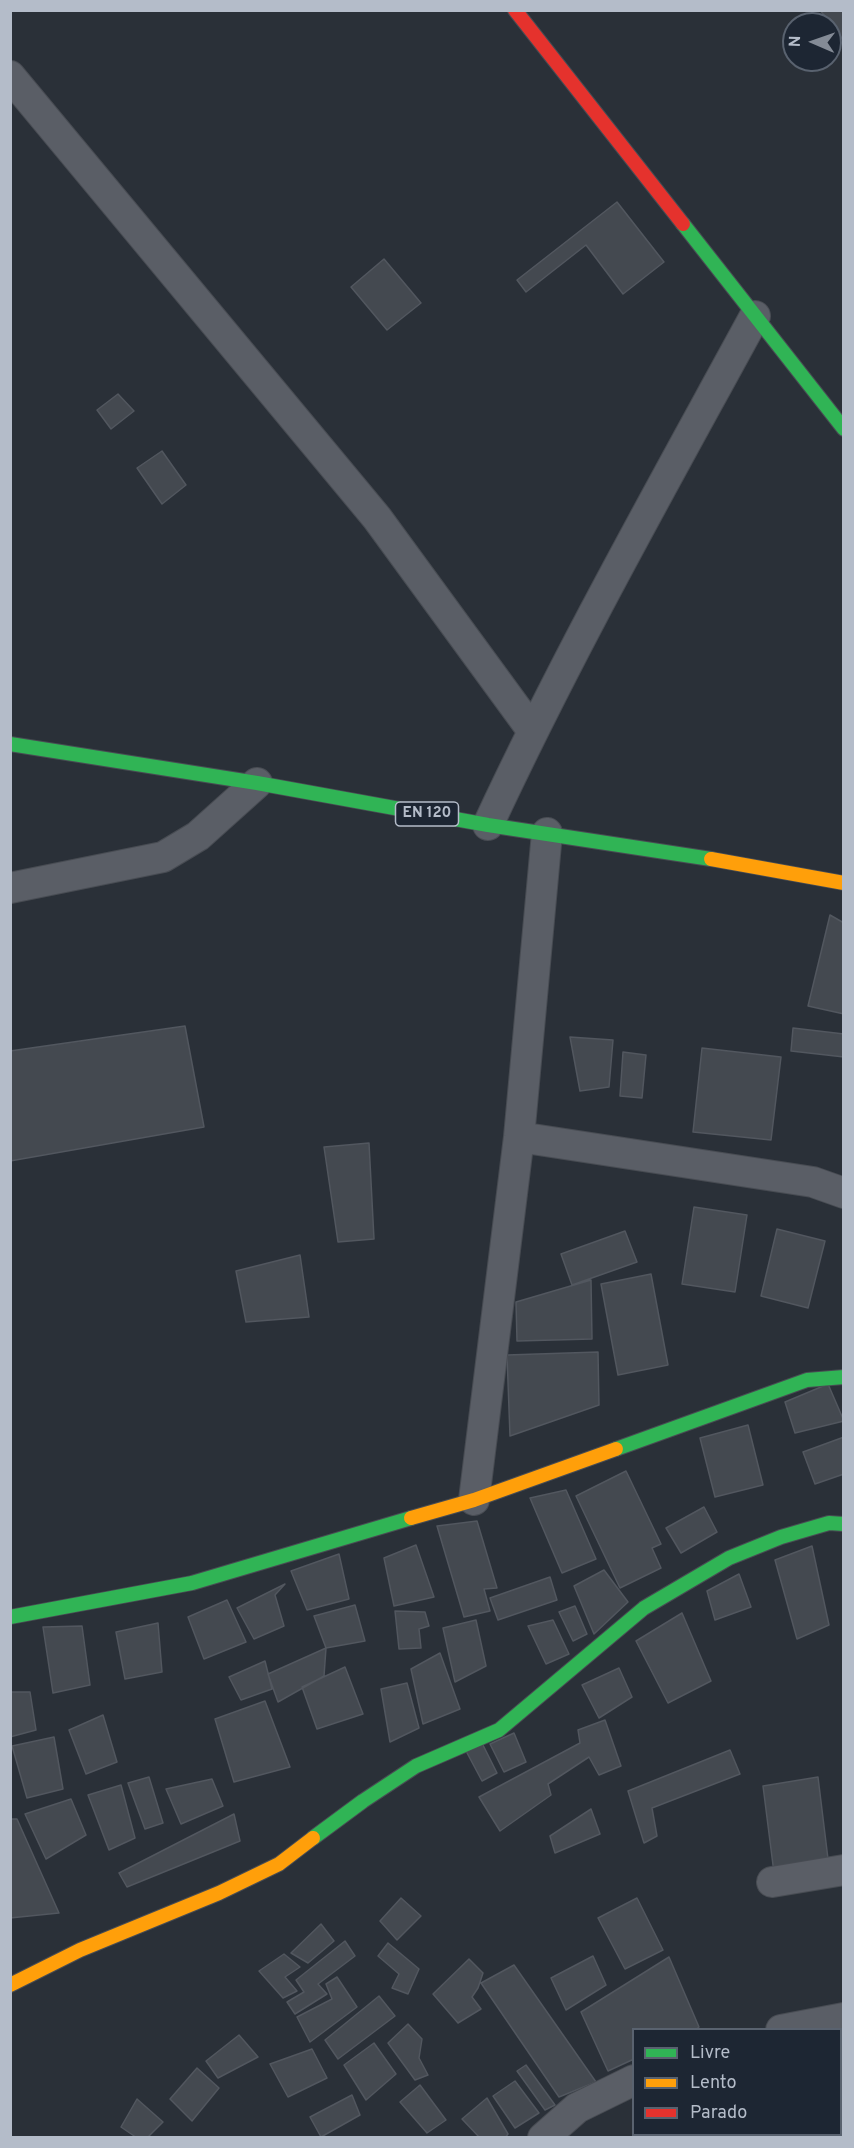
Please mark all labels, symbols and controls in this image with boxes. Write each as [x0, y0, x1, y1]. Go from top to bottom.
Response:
north arrow [782, 12, 842, 72]
text: N [786, 35, 806, 48]
road number: EN 120 [396, 802, 458, 826]
legend [632, 2028, 842, 2136]
text: Livre [690, 2042, 730, 2065]
text: Lento [690, 2072, 736, 2095]
text: Parado [690, 2102, 747, 2125]

